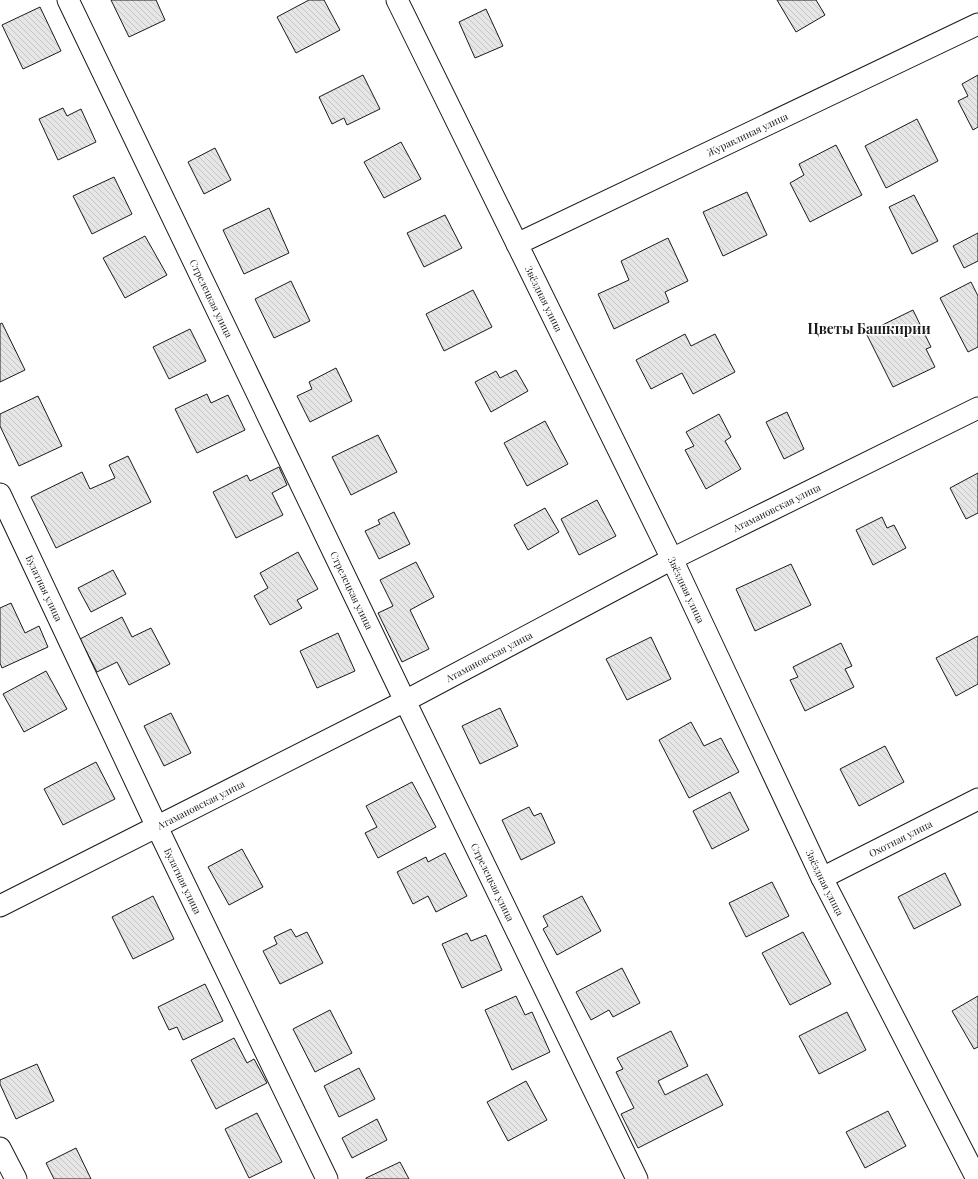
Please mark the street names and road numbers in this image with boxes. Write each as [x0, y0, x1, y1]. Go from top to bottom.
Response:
street label: Журавлиная улица [704, 109, 790, 160]
street label: Стрелецкая улица [187, 257, 236, 340]
street label: Звёздная улица [522, 263, 566, 334]
street label: Атамановская улица [729, 480, 823, 535]
street label: Стрелецкая улица [327, 549, 377, 632]
street label: Булатная улица [23, 552, 66, 624]
street label: Звёздная улица [665, 554, 708, 625]
street label: Атамановская улица [442, 628, 535, 686]
street label: Атамановская улица [154, 776, 247, 833]
street label: Охотная улица [866, 816, 935, 860]
street label: Стрелецкая улица [468, 840, 518, 924]
street label: Булатная улица [161, 845, 205, 916]
street label: Звёздная улица [803, 847, 847, 918]

